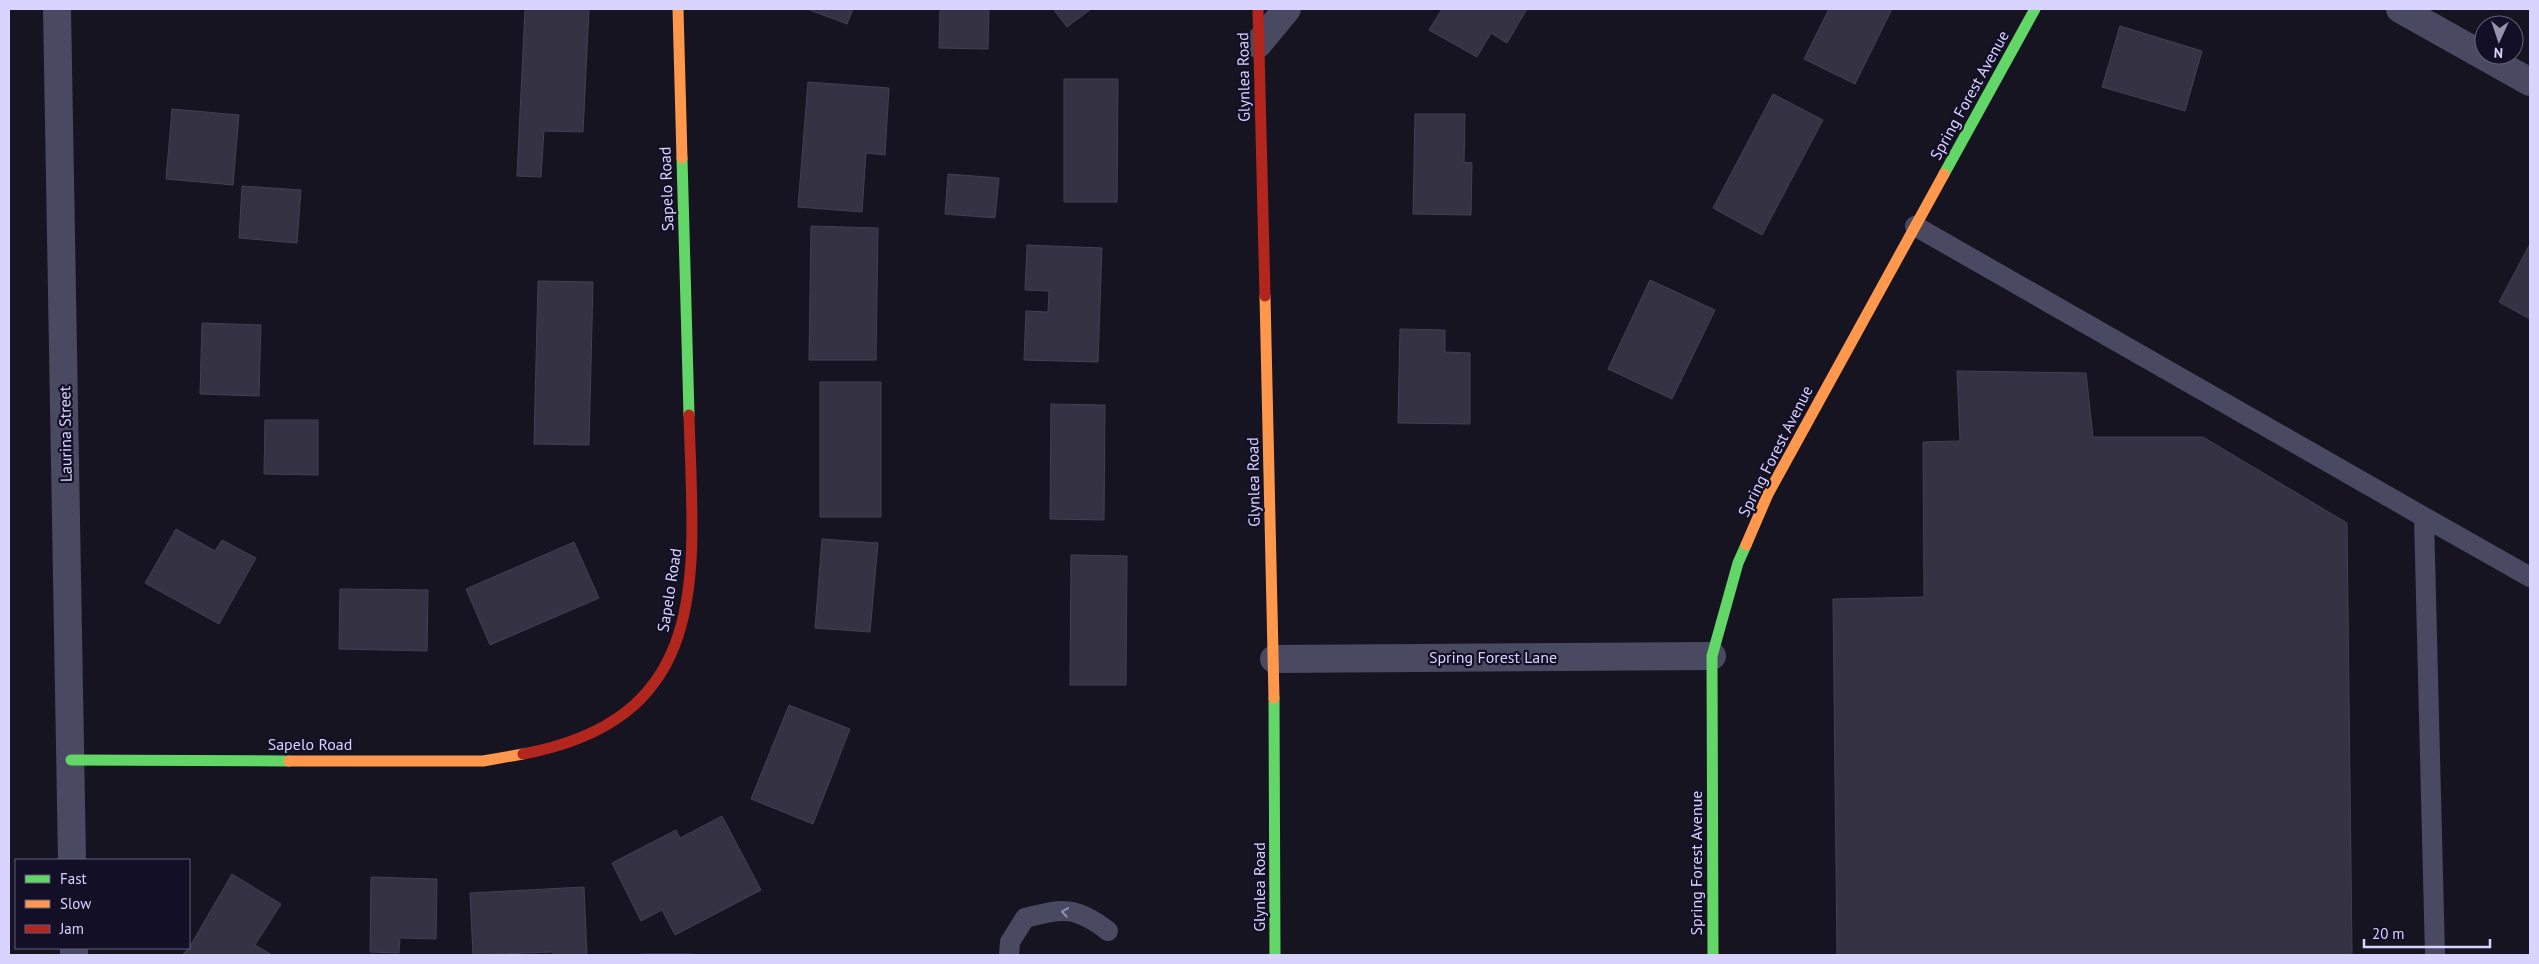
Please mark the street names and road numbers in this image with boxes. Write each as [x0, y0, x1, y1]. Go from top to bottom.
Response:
street label: Spring Forest Avenue [1925, 27, 2013, 163]
street label: Glynlea Road [1232, 32, 1254, 122]
street label: Sapelo Road [655, 146, 677, 232]
street label: Spring Forest Avenue [1733, 382, 1817, 520]
street label: Laurina Street [54, 385, 76, 482]
street label: Glynlea Road [1242, 437, 1264, 527]
street label: Sapelo Road [653, 547, 685, 633]
street label: Spring Forest Lane [1429, 647, 1557, 667]
street label: Sapelo Road [268, 734, 352, 754]
street label: Spring Forest Avenue [1686, 791, 1706, 935]
street label: Glynlea Road [1249, 842, 1269, 932]

